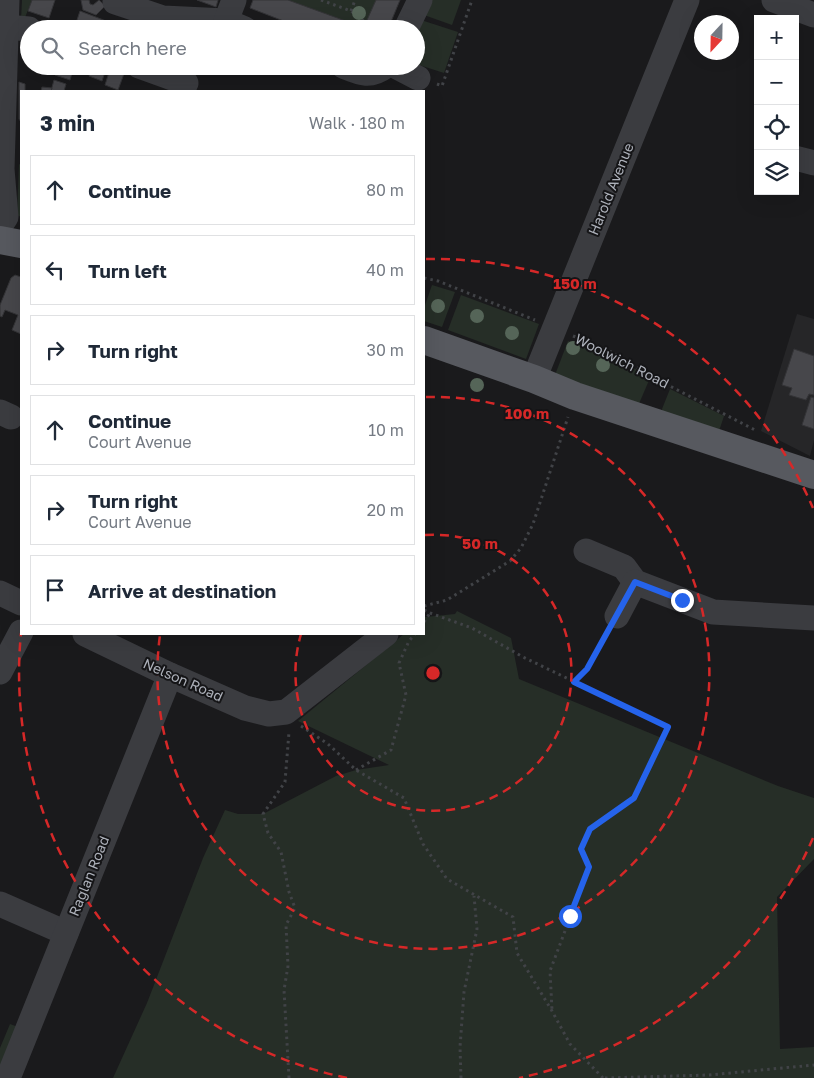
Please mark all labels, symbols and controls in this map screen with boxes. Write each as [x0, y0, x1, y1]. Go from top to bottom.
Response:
north arrow [694, 15, 739, 60]
map controls [754, 15, 799, 195]
button: + [754, 15, 799, 60]
search box [20, 20, 425, 75]
icon: search [38, 34, 66, 62]
text: Search here [78, 36, 187, 59]
button: − [754, 60, 799, 105]
button: locate [754, 105, 799, 150]
text: 3 min [40, 110, 95, 136]
text: Walk · 180 m [309, 113, 405, 133]
street label: Harold Avenue [584, 140, 637, 237]
button: layers [754, 150, 799, 195]
icon: ahead [41, 176, 69, 204]
text: Continue [88, 179, 171, 202]
text: 80 m [366, 180, 404, 200]
icon: left [41, 256, 69, 284]
text: Turn left [88, 259, 167, 282]
text: 40 m [366, 260, 404, 280]
text: 150 m [553, 274, 597, 292]
street label: Woolwich Road [572, 330, 672, 392]
icon: right [41, 336, 69, 364]
text: Turn right [88, 339, 178, 362]
text: 30 m [367, 340, 404, 360]
text: 100 m [505, 404, 549, 422]
text: Continue [88, 409, 171, 432]
icon: ahead [41, 416, 69, 444]
text: 10 m [368, 420, 404, 440]
text: Court Avenue [88, 432, 192, 452]
text: Turn right [88, 489, 178, 512]
icon: right [41, 496, 69, 524]
text: 20 m [367, 500, 404, 520]
text: Court Avenue [88, 512, 192, 532]
text: 50 m [462, 534, 498, 552]
icon: arrive [41, 576, 69, 604]
text: Arrive at destination [88, 579, 276, 602]
route end [671, 589, 694, 612]
street label: Nelson Road [141, 654, 226, 705]
centre of rings [424, 664, 442, 682]
street label: Raglan Road [65, 833, 112, 918]
route start [559, 905, 582, 928]

